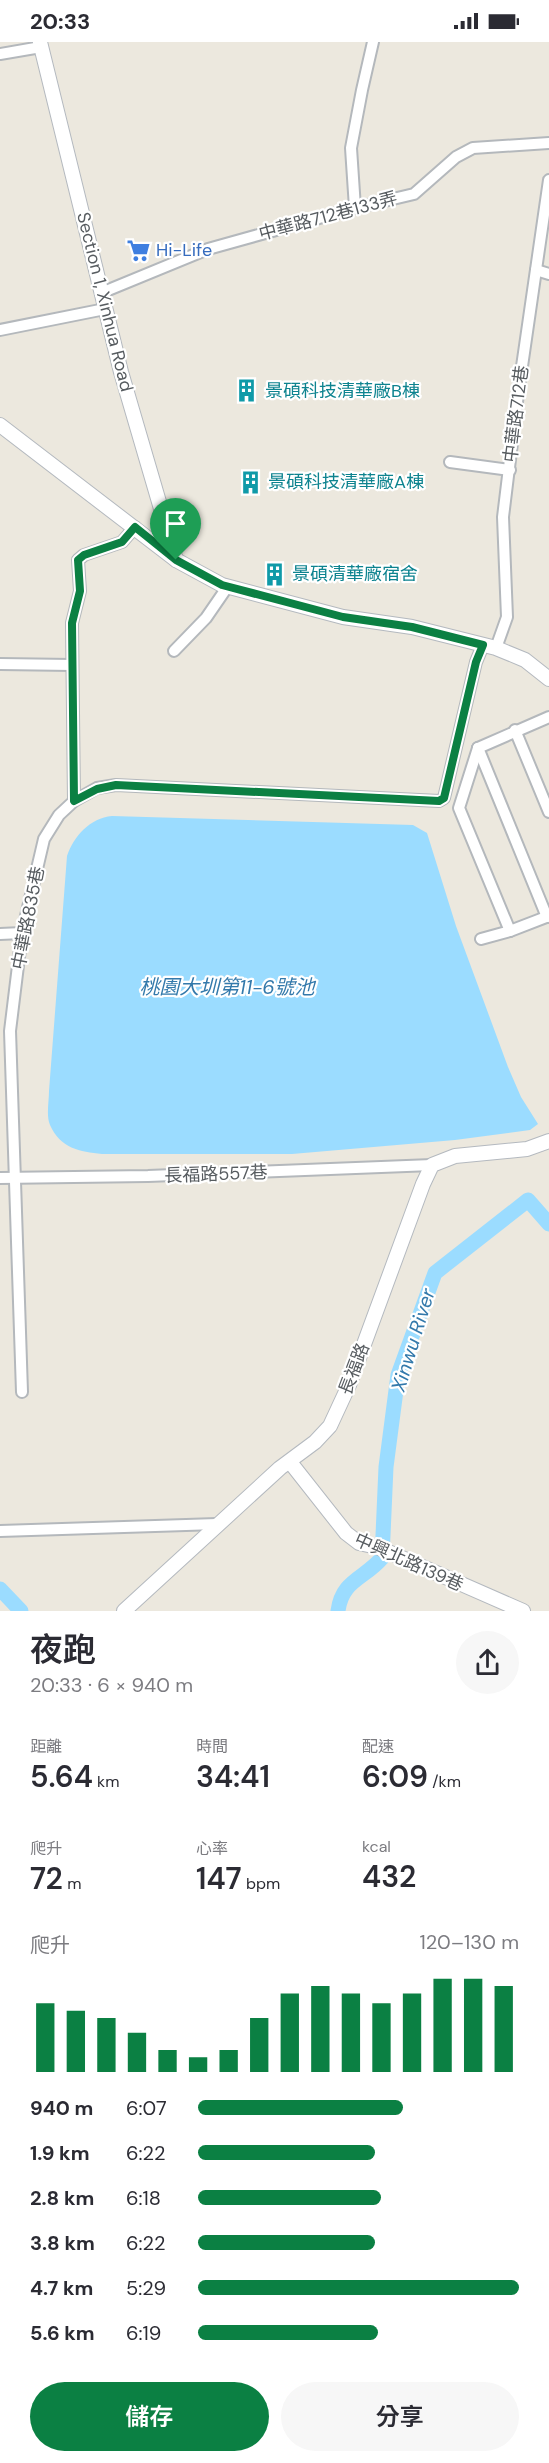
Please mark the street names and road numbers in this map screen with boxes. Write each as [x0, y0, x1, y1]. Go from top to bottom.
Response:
street label: 中華路712巷133弄 [256, 186, 400, 246]
street label: Section 1, Xinhua Road [71, 210, 139, 394]
street label: 中華路712巷 [498, 364, 534, 464]
street label: 中華路835巷 [6, 864, 50, 972]
street label: 長福路557巷 [164, 1160, 268, 1188]
street label: 長福路 [333, 1339, 375, 1399]
street label: 中興北路139巷 [351, 1527, 467, 1597]

